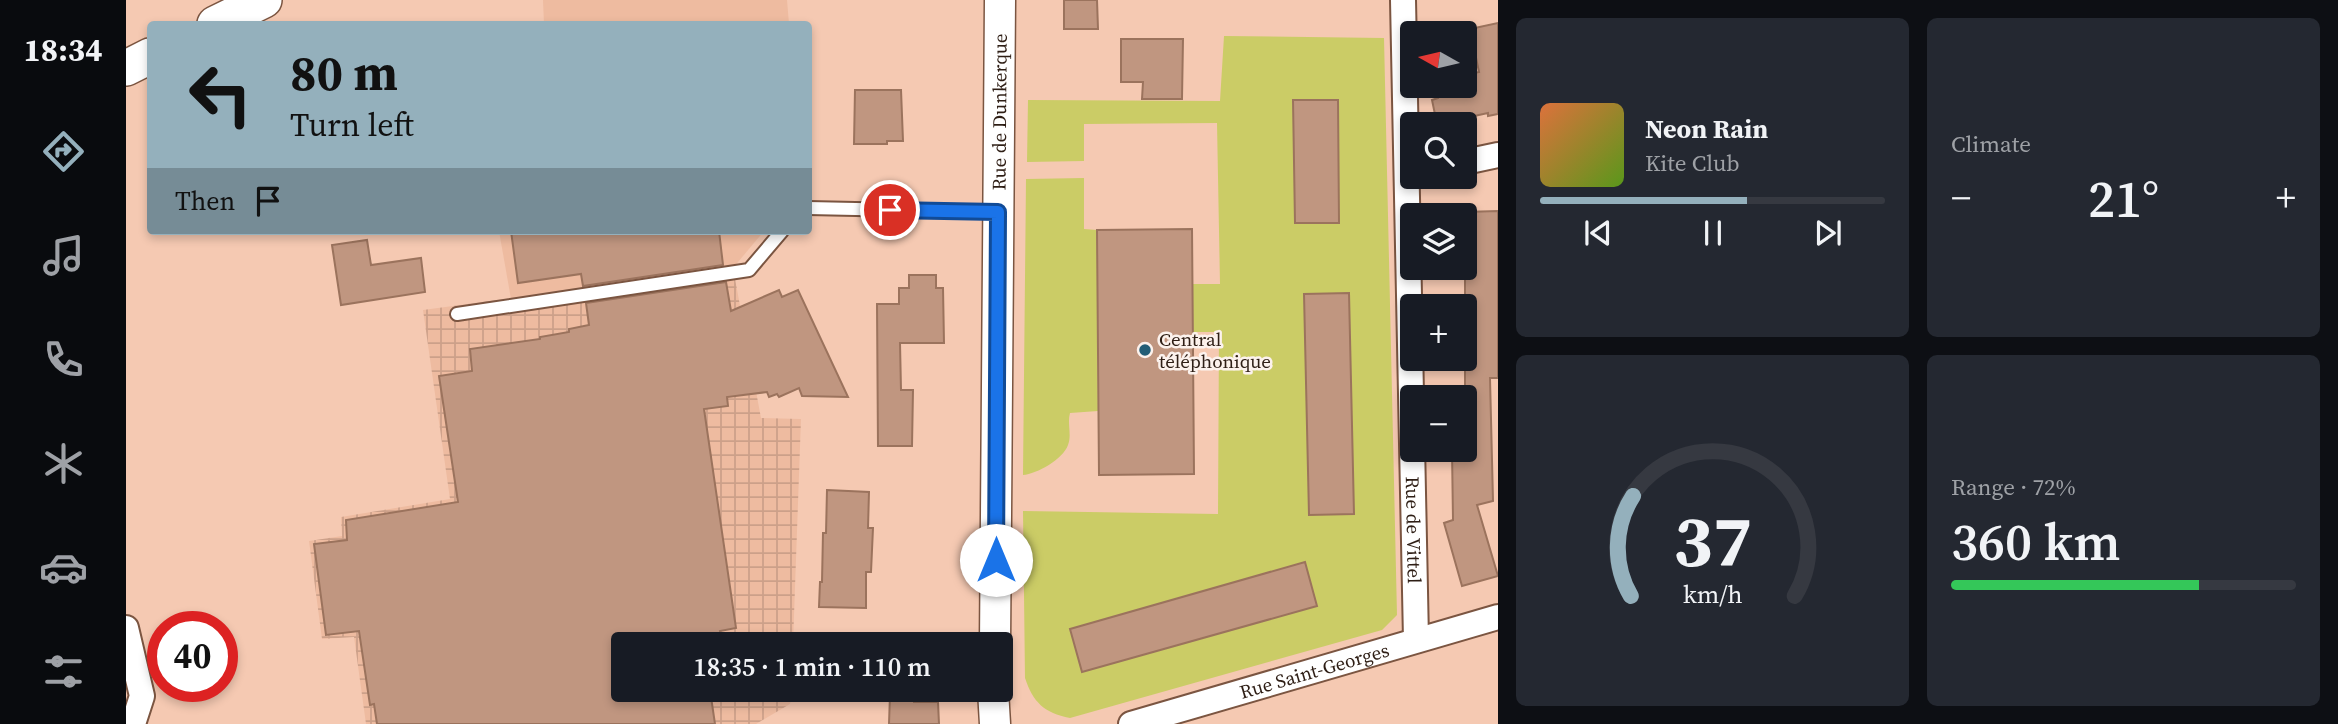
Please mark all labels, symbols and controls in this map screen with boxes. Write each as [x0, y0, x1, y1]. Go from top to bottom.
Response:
north arrow [1400, 21, 1477, 98]
map controls [1400, 21, 1477, 462]
text: 18:34 [24, 28, 102, 72]
street label: Rue de Dunkerque [986, 33, 1013, 191]
text: 80 m [290, 39, 398, 106]
icon: left [175, 49, 266, 140]
text: Turn left [290, 103, 414, 147]
text: Neon Rain [1645, 111, 1768, 147]
button: search [1400, 112, 1477, 189]
icon: directions [39, 127, 88, 176]
text: Climate [1951, 128, 2031, 160]
text: Kite Club [1645, 147, 1740, 179]
text: 21° [2088, 163, 2159, 234]
text: − [1951, 172, 1971, 224]
text: + [2276, 172, 2296, 224]
pin [860, 180, 920, 240]
icon: arrive [249, 182, 287, 220]
text: Then [175, 183, 235, 219]
icon: arrive [871, 191, 909, 229]
button: layers [1400, 203, 1477, 280]
icon: previous [1579, 214, 1617, 252]
icon: pause [1694, 214, 1732, 252]
icon: next [1809, 214, 1847, 252]
icon: music [39, 231, 88, 280]
button: + [1400, 294, 1477, 371]
place label: Central téléphonique [1159, 326, 1271, 374]
icon: phone [39, 335, 88, 384]
marker: Central téléphonique [1137, 342, 1153, 358]
button: − [1400, 385, 1477, 462]
icon: climate [39, 439, 88, 488]
text: Range · 72% [1951, 471, 2076, 503]
street label: Rue de Vittel [1400, 476, 1428, 584]
text: 37 [1673, 492, 1752, 591]
text: 360 km [1951, 506, 2120, 577]
position arrow [959, 523, 1033, 597]
icon: car [39, 543, 88, 592]
text: km/h [1683, 577, 1742, 611]
speed limit sign: 40 [147, 611, 238, 702]
street label: Rue Saint-Georges [1237, 636, 1392, 705]
icon: filters [39, 647, 88, 696]
text: 18:35 · 1 min · 110 m [693, 649, 931, 685]

